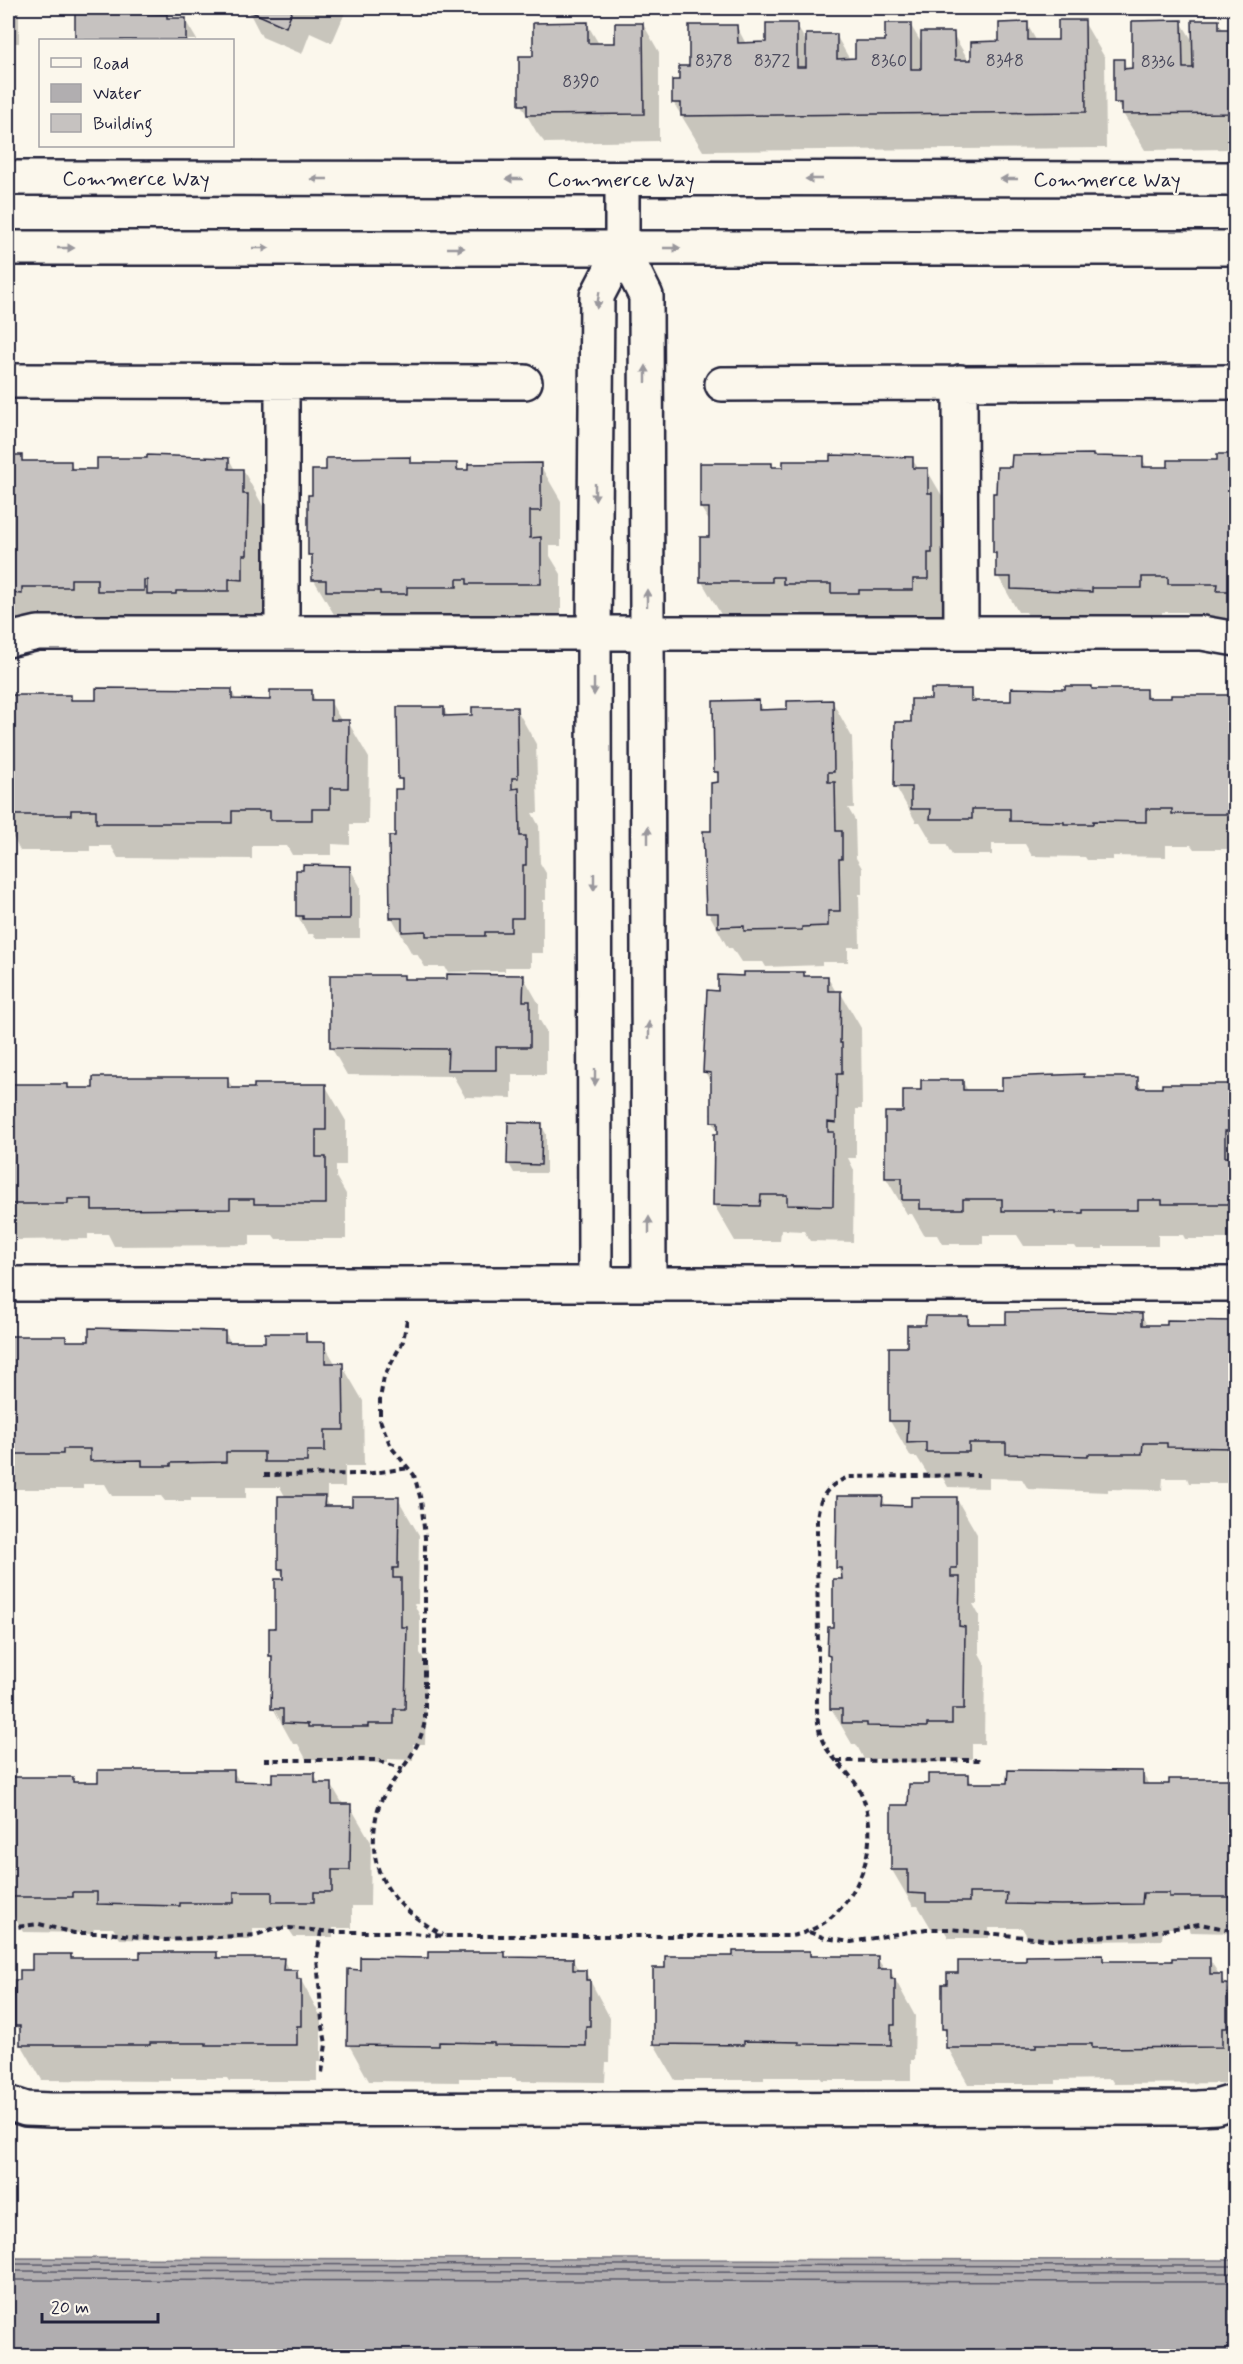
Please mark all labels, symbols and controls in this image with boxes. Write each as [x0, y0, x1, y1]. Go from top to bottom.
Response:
legend [39, 39, 234, 147]
house number: 8378 [695, 49, 733, 73]
house number: 8372 [754, 49, 790, 73]
house number: 8360 [871, 49, 907, 73]
house number: 8348 [986, 49, 1024, 73]
house number: 8336 [1141, 50, 1175, 74]
text: Road [93, 52, 129, 76]
house number: 8390 [562, 70, 600, 94]
text: Water [93, 82, 142, 106]
text: Building [93, 112, 153, 138]
street label: Commerce Way [62, 165, 210, 193]
street label: Commerce Way [547, 166, 695, 194]
street label: Commerce Way [1033, 166, 1181, 194]
one-way arrow [310, 174, 329, 184]
one-way arrow [505, 174, 524, 184]
one-way arrow [804, 174, 823, 184]
one-way arrow [999, 174, 1018, 184]
one-way arrow [56, 243, 75, 253]
one-way arrow [251, 243, 270, 253]
one-way arrow [446, 243, 465, 253]
one-way arrow [662, 243, 681, 253]
one-way arrow [593, 291, 602, 310]
one-way arrow [641, 364, 651, 383]
one-way arrow [590, 483, 600, 502]
one-way arrow [642, 589, 652, 608]
one-way arrow [589, 678, 599, 697]
one-way arrow [643, 826, 653, 845]
one-way arrow [589, 873, 599, 892]
one-way arrow [644, 1021, 653, 1040]
one-way arrow [590, 1068, 600, 1087]
one-way arrow [644, 1216, 654, 1235]
scale bar [42, 2286, 158, 2324]
text: 20 m [51, 2296, 89, 2320]

